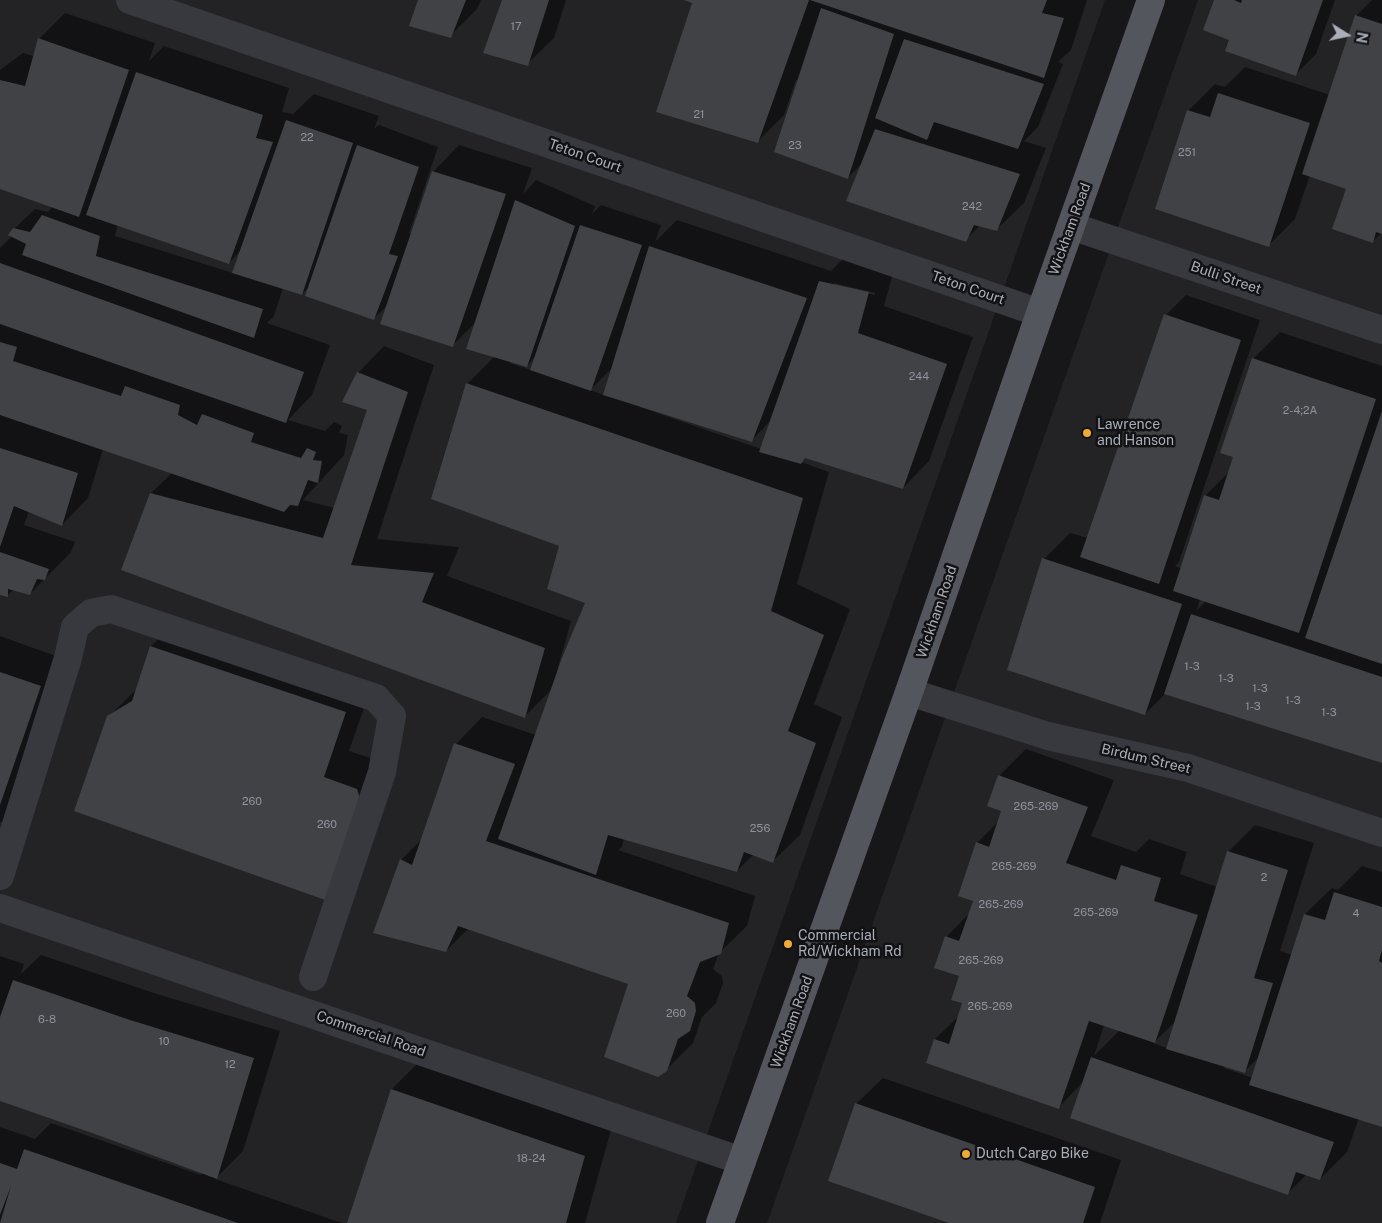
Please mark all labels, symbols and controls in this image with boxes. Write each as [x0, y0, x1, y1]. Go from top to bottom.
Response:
north arrow [1322, 10, 1372, 60]
house number: 17 [510, 20, 522, 34]
text: N [1353, 31, 1371, 44]
house number: 21 [693, 108, 705, 122]
house number: 22 [300, 131, 314, 145]
street label: Teton Court [546, 136, 624, 176]
house number: 23 [788, 139, 802, 153]
house number: 251 [1178, 146, 1196, 160]
street label: Wickham Road [1046, 181, 1094, 277]
house number: 242 [962, 200, 982, 214]
street label: Bulli Street [1188, 258, 1264, 298]
street label: Teton Court [929, 268, 1007, 308]
house number: 244 [909, 370, 929, 384]
house number: 2-4;2A [1283, 404, 1317, 418]
place label: Lawrence and Hanson [1097, 417, 1174, 450]
marker: Lawrence and Hanson [1081, 427, 1093, 439]
street label: Wickham Road [913, 564, 961, 660]
house number: 1-3 [1184, 660, 1200, 674]
house number: 1-3 [1218, 672, 1234, 686]
house number: 1-3 [1252, 682, 1268, 696]
house number: 1-3 [1285, 694, 1301, 708]
house number: 1-3 [1245, 700, 1261, 714]
house number: 1-3 [1321, 706, 1337, 720]
street label: Birdum Street [1100, 741, 1192, 777]
house number: 260 [242, 795, 262, 809]
house number: 265-269 [1014, 800, 1058, 814]
house number: 260 [317, 818, 337, 832]
house number: 256 [750, 822, 770, 836]
house number: 265-269 [992, 860, 1036, 874]
house number: 2 [1261, 871, 1267, 885]
house number: 265-269 [979, 898, 1023, 912]
house number: 265-269 [1074, 906, 1118, 920]
house number: 4 [1353, 907, 1359, 921]
place label: Commercial Rd/Wickham Rd [798, 928, 902, 960]
marker: Commercial Rd/Wickham Rd [782, 938, 794, 950]
house number: 265-269 [959, 954, 1003, 968]
street label: Wickham Road [768, 974, 816, 1070]
house number: 265-269 [968, 1000, 1012, 1014]
street label: Commercial Road [314, 1007, 428, 1061]
house number: 260 [666, 1007, 686, 1021]
house number: 6-8 [38, 1013, 56, 1027]
house number: 10 [158, 1035, 170, 1049]
house number: 12 [224, 1058, 236, 1072]
place label: Dutch Cargo Bike [976, 1146, 1089, 1162]
marker: Dutch Cargo Bike [960, 1148, 972, 1160]
house number: 18-24 [516, 1152, 546, 1166]

